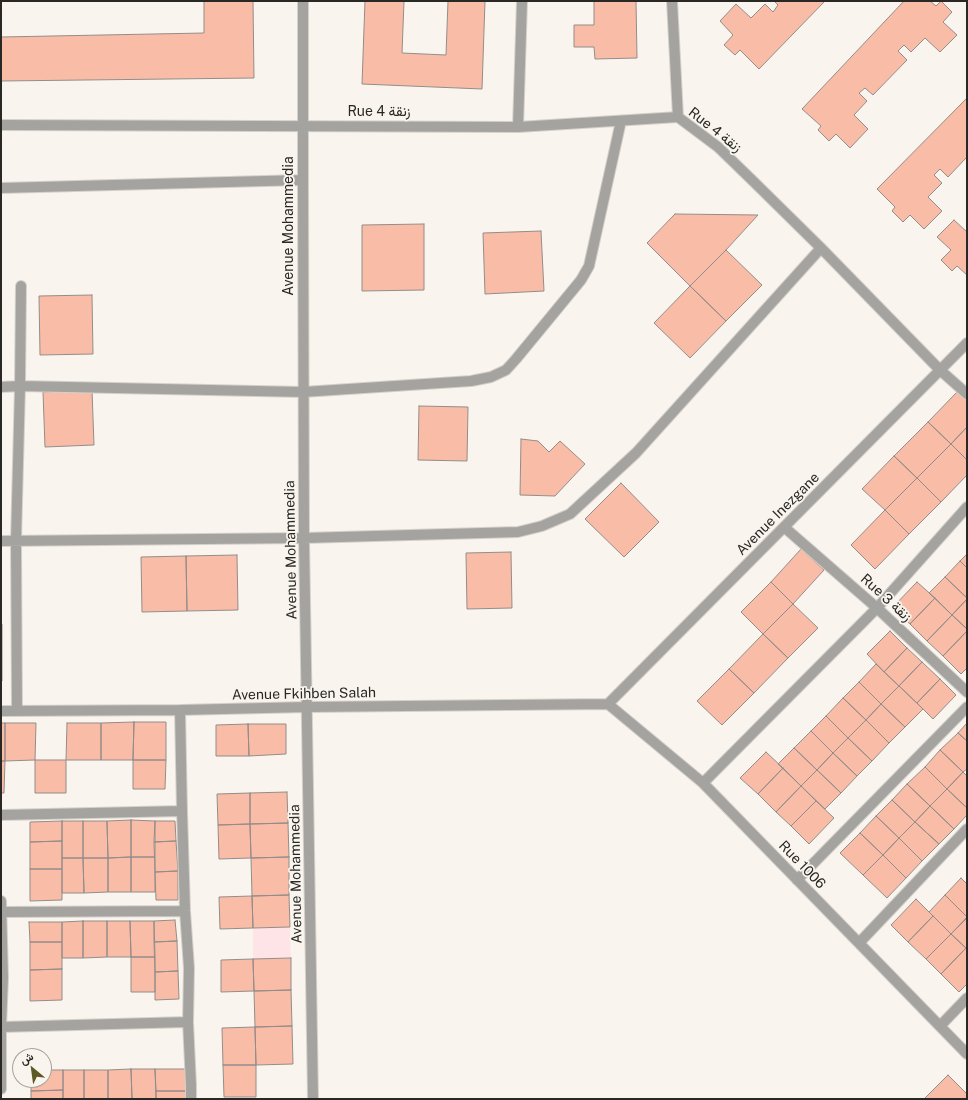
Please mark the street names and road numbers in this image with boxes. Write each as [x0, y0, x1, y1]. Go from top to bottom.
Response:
street label: Rue 4 زنقة [347, 104, 411, 120]
street label: Rue 4 زنقة [685, 104, 745, 156]
street label: Avenue Mohammedia [281, 156, 297, 296]
street label: Avenue Inezgane [733, 469, 823, 559]
street label: Avenue Mohammedia [281, 480, 301, 620]
street label: Rue 3 زنقة [857, 571, 915, 625]
street label: Avenue Fkihben Salah [232, 684, 376, 704]
street label: Avenue Mohammedia [286, 804, 306, 944]
street label: Rue 1006 [775, 838, 829, 892]

